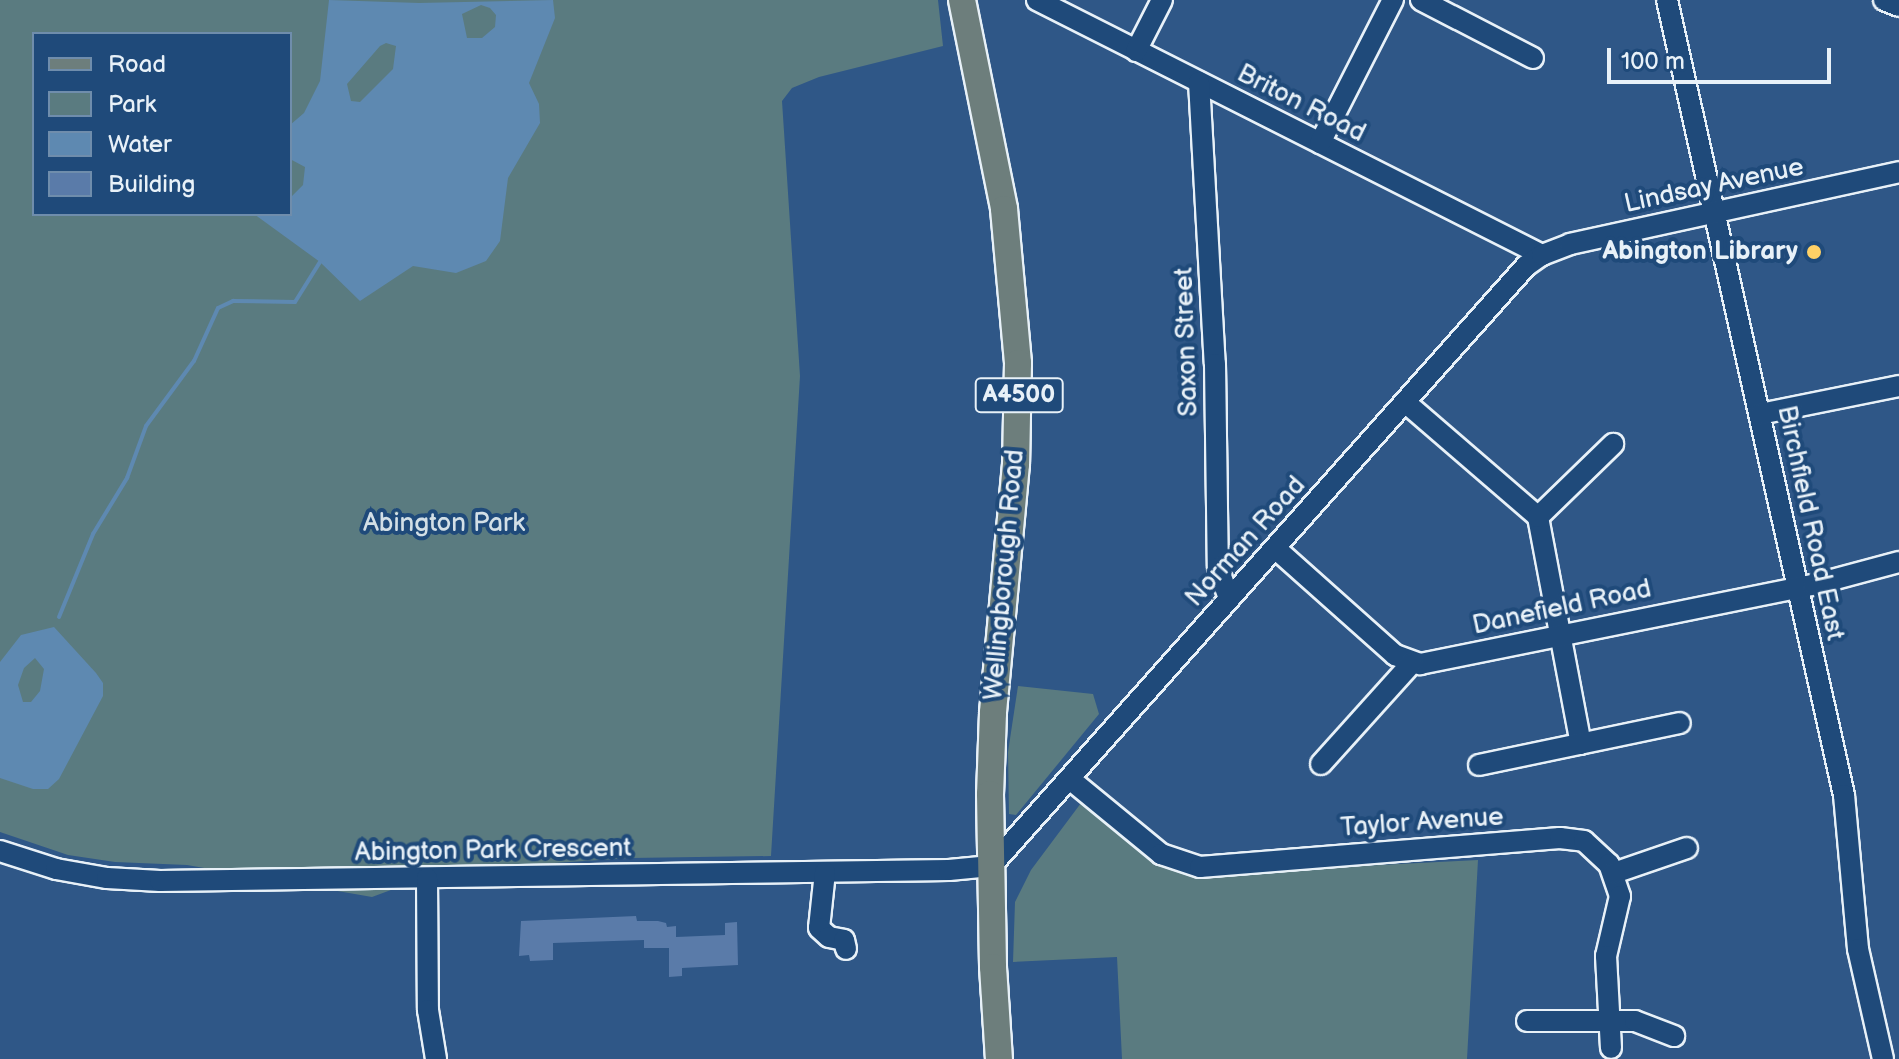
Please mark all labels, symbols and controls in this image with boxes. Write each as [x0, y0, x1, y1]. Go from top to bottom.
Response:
legend [32, 32, 292, 216]
scale bar [1611, 32, 1835, 82]
text: 100 m [1621, 47, 1685, 76]
text: Road [108, 50, 166, 79]
street label: Briton Road [1232, 58, 1370, 150]
text: Park [108, 90, 156, 119]
text: Water [108, 130, 172, 159]
street label: Lindsay Avenue [1621, 152, 1807, 220]
text: Building [108, 170, 195, 199]
place label: Abington Library [1602, 236, 1798, 268]
marker: Abington Library [1805, 243, 1823, 261]
street label: Saxon Street [1169, 267, 1205, 417]
road number: A4500 [973, 375, 1065, 415]
street label: Birchfield Road East [1770, 403, 1850, 643]
street label: Wellingborough Road [978, 448, 1032, 702]
street label: Norman Road [1179, 470, 1313, 614]
park label: Abington Park [363, 508, 525, 540]
street label: Danefield Road [1470, 574, 1654, 642]
street label: Taylor Avenue [1339, 802, 1505, 844]
street label: Abington Park Crescent [354, 833, 632, 869]

